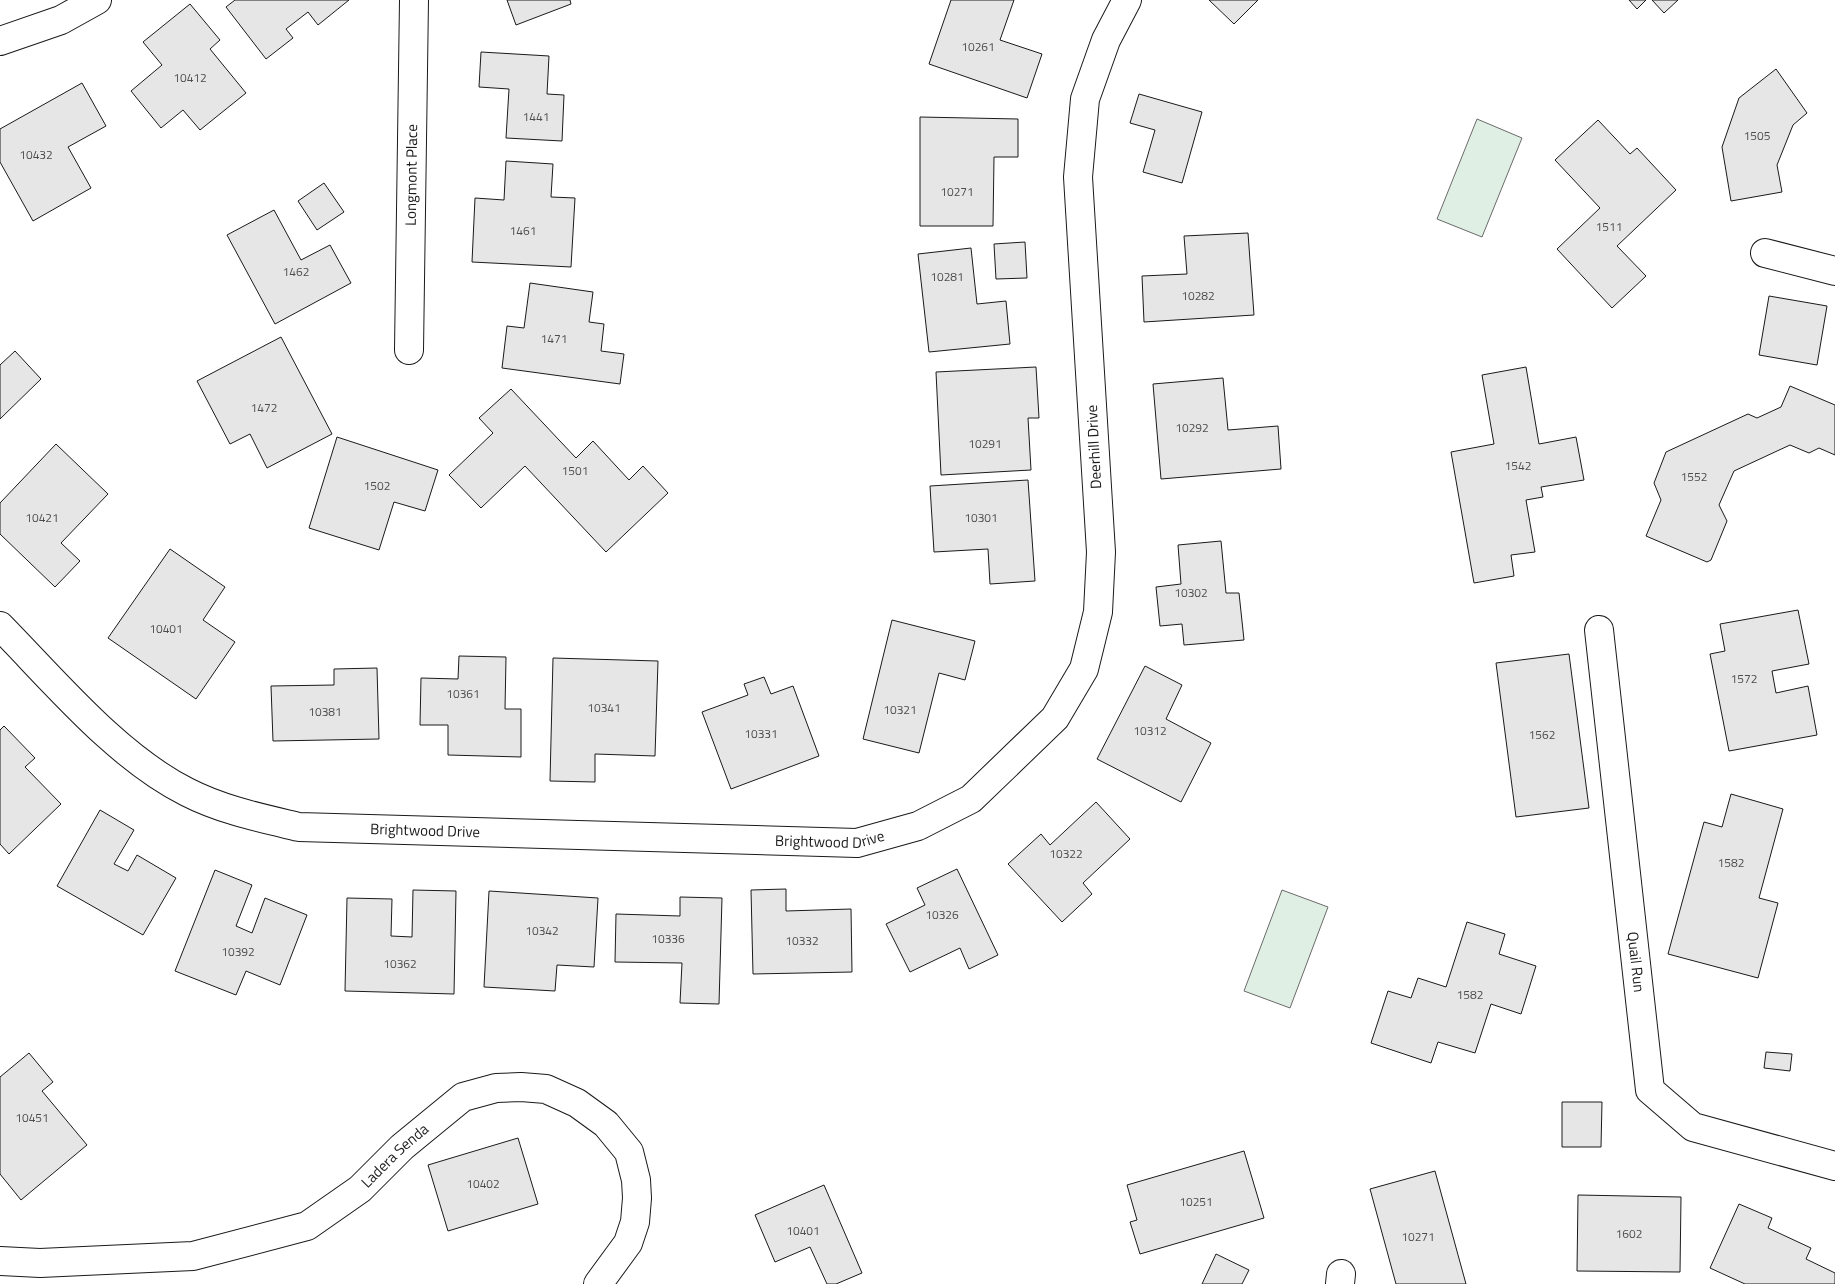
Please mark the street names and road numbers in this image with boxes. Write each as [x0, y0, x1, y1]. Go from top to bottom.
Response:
street label: Longmont Place [399, 124, 423, 226]
street label: Deerhill Drive [1080, 404, 1107, 490]
street label: Brightwood Drive [370, 817, 480, 843]
street label: Brightwood Drive [775, 824, 887, 854]
street label: Quail Run [1622, 930, 1651, 993]
street label: Ladera Senda [355, 1117, 434, 1193]

